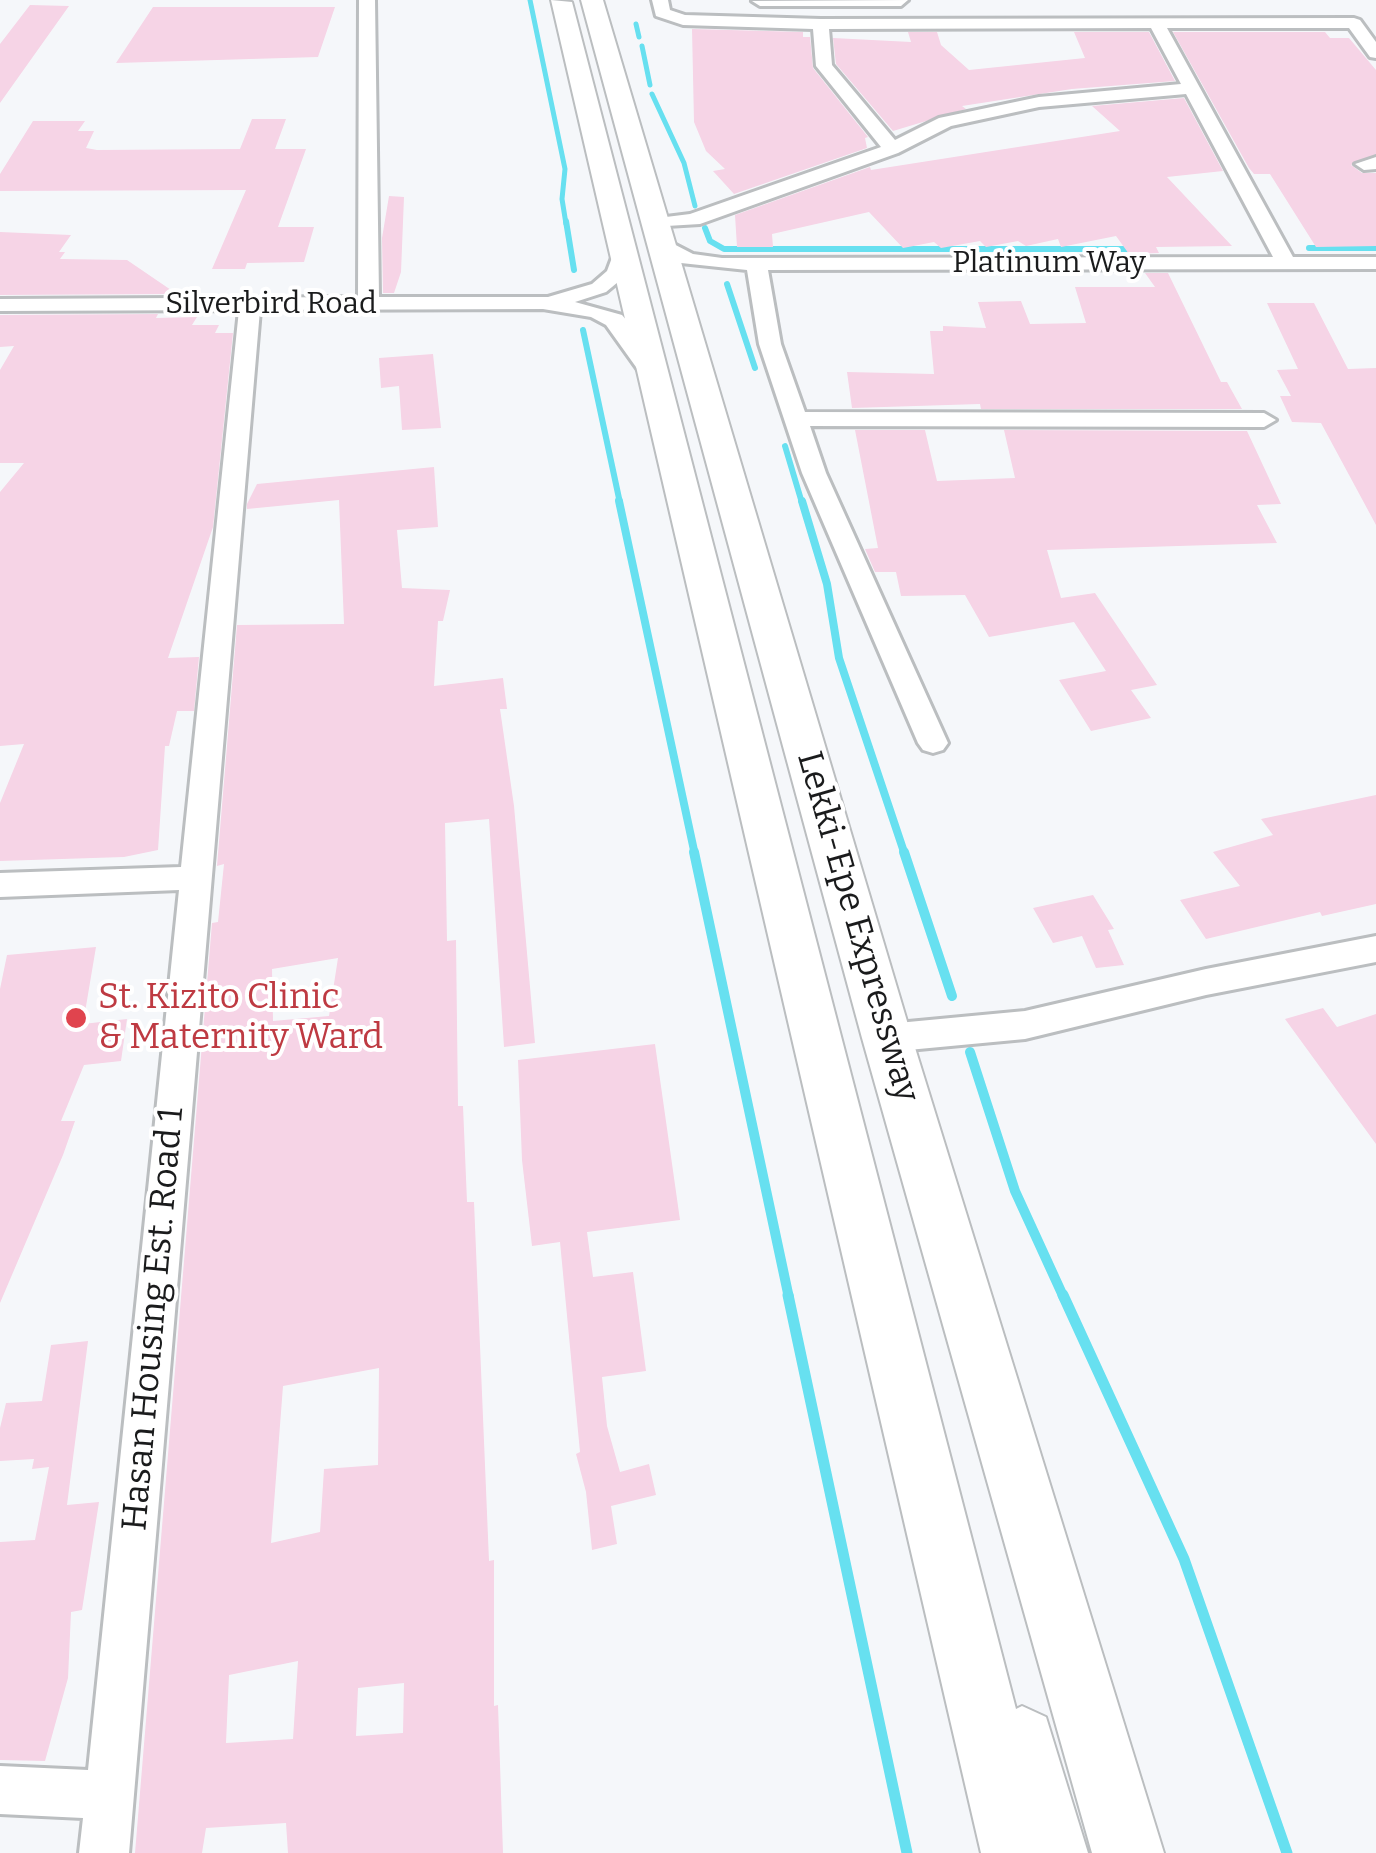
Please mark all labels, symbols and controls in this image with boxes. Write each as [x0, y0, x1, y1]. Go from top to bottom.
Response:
street label: Platinum Way [952, 246, 1146, 282]
street label: Silverbird Road [165, 287, 377, 323]
street label: Lekki-Epe Expressway [787, 747, 927, 1107]
place label: St. Kizito Clinic & Maternity Ward [98, 977, 383, 1059]
marker: St. Kizito Clinic & Maternity Ward [63, 1005, 89, 1031]
street label: Hasan Housing Est. Road 1 [115, 1106, 193, 1532]

